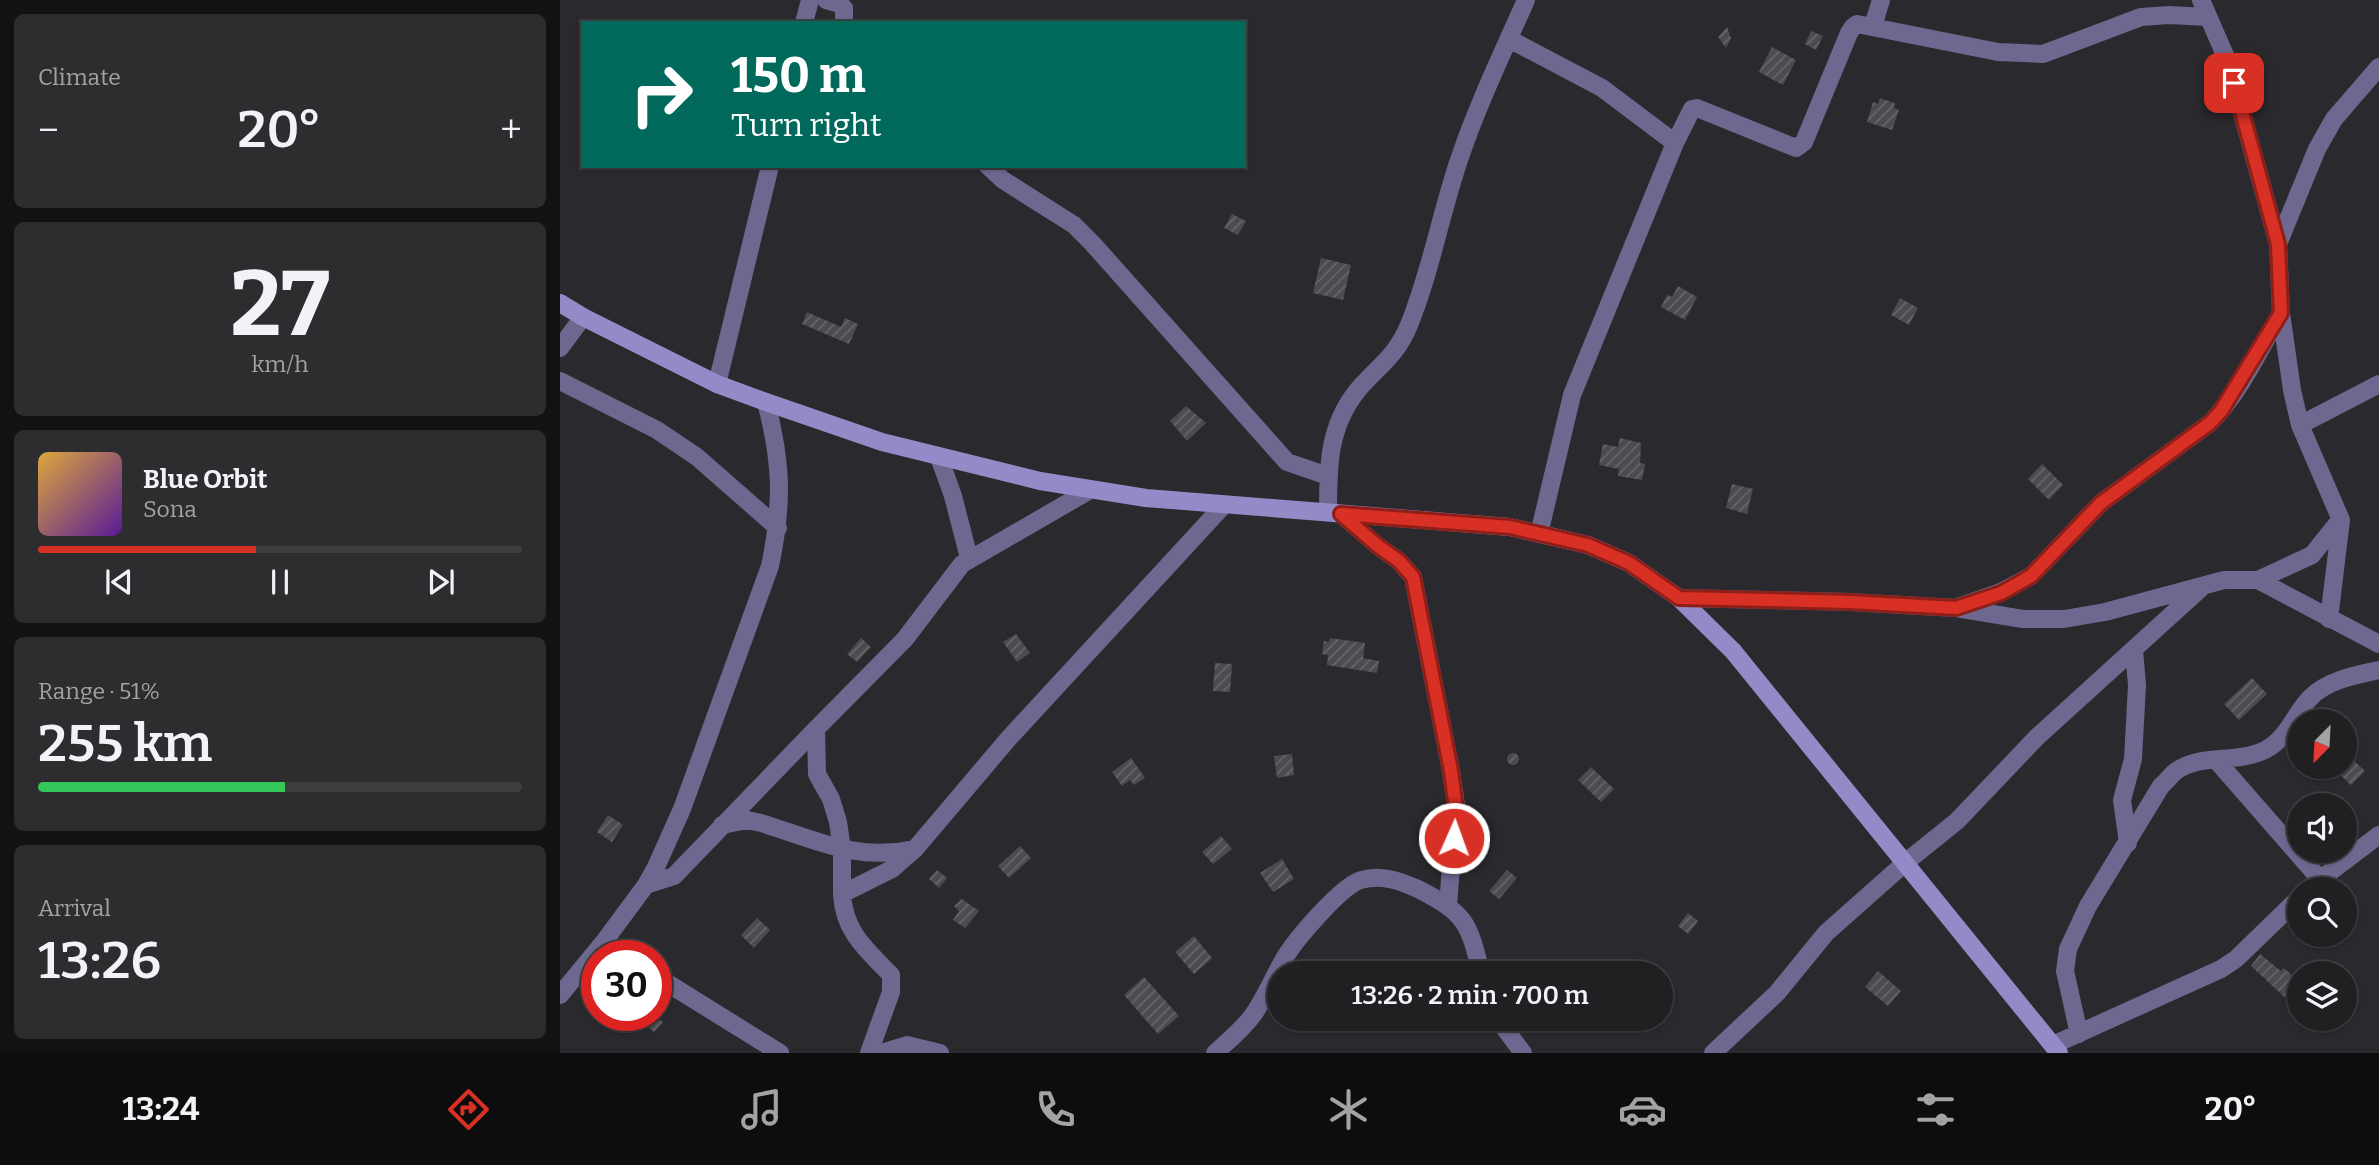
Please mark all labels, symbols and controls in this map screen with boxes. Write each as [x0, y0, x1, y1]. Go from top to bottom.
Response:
text: 150 m [731, 46, 866, 105]
icon: right [616, 49, 707, 140]
pin [2204, 53, 2264, 113]
text: Climate [38, 63, 121, 91]
icon: arrive [2215, 64, 2253, 102]
text: 20° [237, 98, 322, 161]
text: Turn right [731, 106, 882, 144]
text: − [38, 107, 59, 153]
text: + [500, 107, 522, 153]
text: 27 [230, 250, 330, 359]
text: km/h [252, 350, 308, 378]
text: Blue Orbit [143, 464, 267, 495]
text: Sona [143, 495, 197, 523]
icon: previous [100, 563, 138, 601]
icon: pause [261, 563, 299, 601]
icon: next [422, 563, 460, 601]
text: Range · 51% [38, 677, 160, 705]
north arrow [2287, 709, 2357, 779]
map controls [2287, 709, 2357, 1031]
text: 255 km [38, 712, 212, 775]
button: sound [2287, 793, 2357, 863]
position arrow [1417, 801, 1491, 875]
button: search [2287, 877, 2357, 947]
text: Arrival [38, 894, 111, 922]
text: 13:26 [38, 929, 161, 992]
speed limit sign: 30 [581, 940, 672, 1031]
button: layers [2287, 961, 2357, 1031]
text: 13:26 · 2 min · 700 m [1351, 980, 1589, 1011]
icon: directions [444, 1085, 493, 1134]
icon: music [737, 1085, 786, 1134]
icon: phone [1031, 1085, 1080, 1134]
icon: climate [1324, 1085, 1373, 1134]
icon: car [1618, 1085, 1667, 1134]
icon: filters [1911, 1085, 1960, 1134]
text: 13:24 [122, 1090, 199, 1128]
text: 20° [2205, 1090, 2257, 1128]

